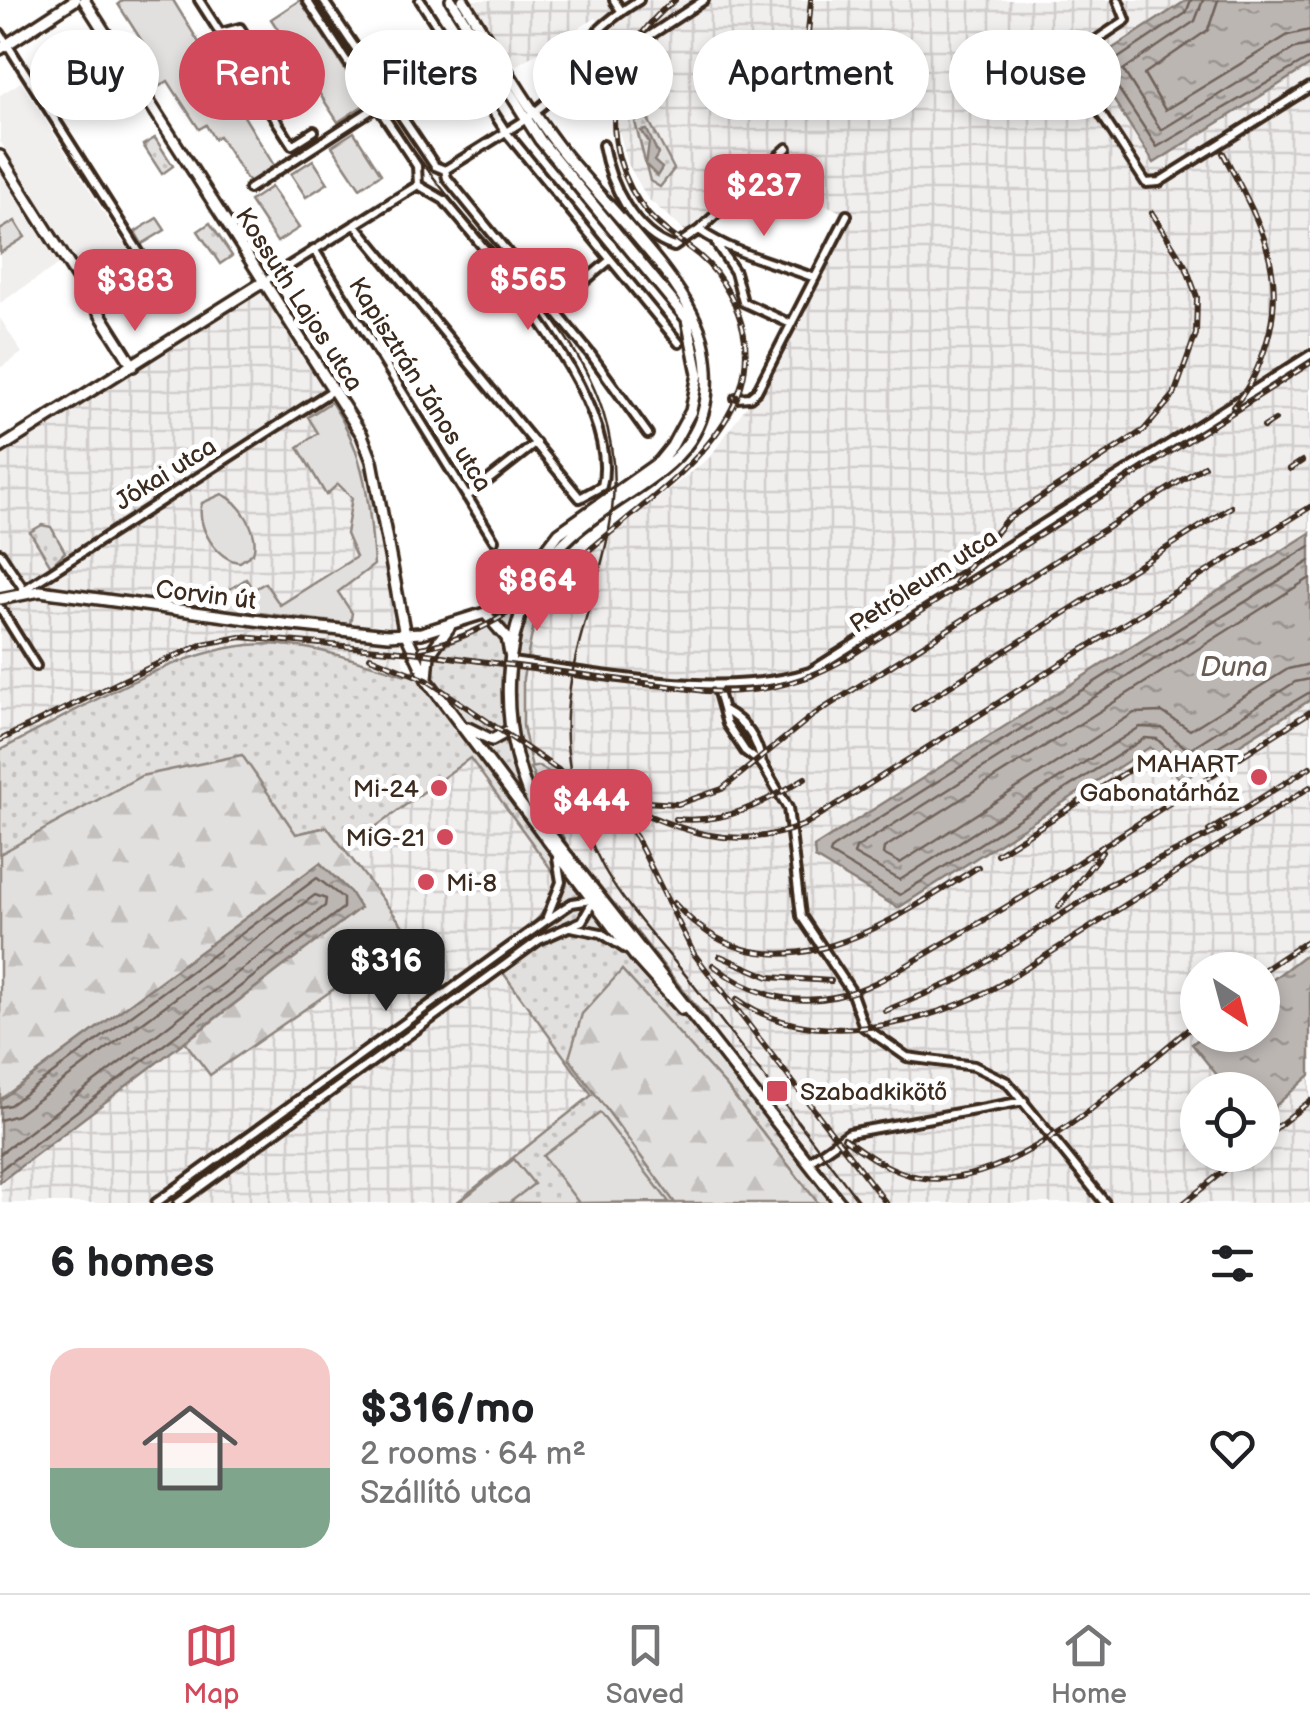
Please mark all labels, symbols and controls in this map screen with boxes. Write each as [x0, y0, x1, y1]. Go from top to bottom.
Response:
chip: Buy [30, 30, 159, 120]
chip: Rent [179, 30, 325, 120]
chip: Filters [345, 30, 513, 120]
chip: New [533, 30, 673, 120]
chip: Apartment [693, 30, 929, 120]
chip: House [949, 30, 1121, 120]
pin: $237 [705, 154, 823, 239]
text: $237 [726, 167, 802, 206]
street label: Kossuth Lajos utca [228, 202, 370, 397]
pin: $565 [469, 248, 587, 333]
pin: $383 [76, 249, 194, 334]
text: $565 [489, 261, 567, 300]
text: $383 [96, 262, 174, 301]
street label: Kapisztrán János utca [341, 272, 498, 498]
street label: Jókai utca [109, 431, 222, 518]
street label: Petróleum utca [844, 522, 1003, 641]
pin: $864 [478, 549, 596, 634]
text: $864 [498, 562, 576, 601]
street label: Corvin út [154, 574, 258, 617]
water label: Duna [1200, 651, 1268, 684]
place label: MAHART Gabonatárház [1080, 749, 1240, 809]
marker: MAHART Gabonatárház [1248, 766, 1270, 788]
pin: $444 [532, 769, 650, 854]
place label: Mi-24 [353, 774, 419, 805]
marker: Mi-24 [428, 777, 450, 799]
text: $444 [552, 782, 630, 821]
place label: MiG-21 [346, 823, 425, 854]
marker: MiG-21 [434, 826, 456, 848]
place label: Mi-8 [446, 868, 497, 899]
marker: Mi-8 [415, 871, 437, 893]
pin: $316 [327, 929, 445, 1014]
text: $316 [350, 942, 422, 981]
north arrow [1180, 952, 1280, 1052]
map controls [1180, 952, 1280, 1172]
button: locate [1180, 1072, 1280, 1172]
place label: Szabadkikötő [800, 1077, 948, 1108]
marker: Szabadkikötő [764, 1078, 790, 1104]
icon: filters [1205, 1236, 1260, 1291]
text: 6 homes [50, 1238, 214, 1289]
text: $316/mo [360, 1384, 535, 1435]
icon: home [130, 1388, 250, 1508]
icon: heart [1205, 1421, 1260, 1476]
text: 2 rooms · 64 m² [360, 1435, 586, 1474]
text: Szállító utca [360, 1474, 532, 1513]
tab: Map [183, 1618, 239, 1711]
tab: Saved [606, 1618, 684, 1711]
tab: Home [1051, 1618, 1127, 1711]

